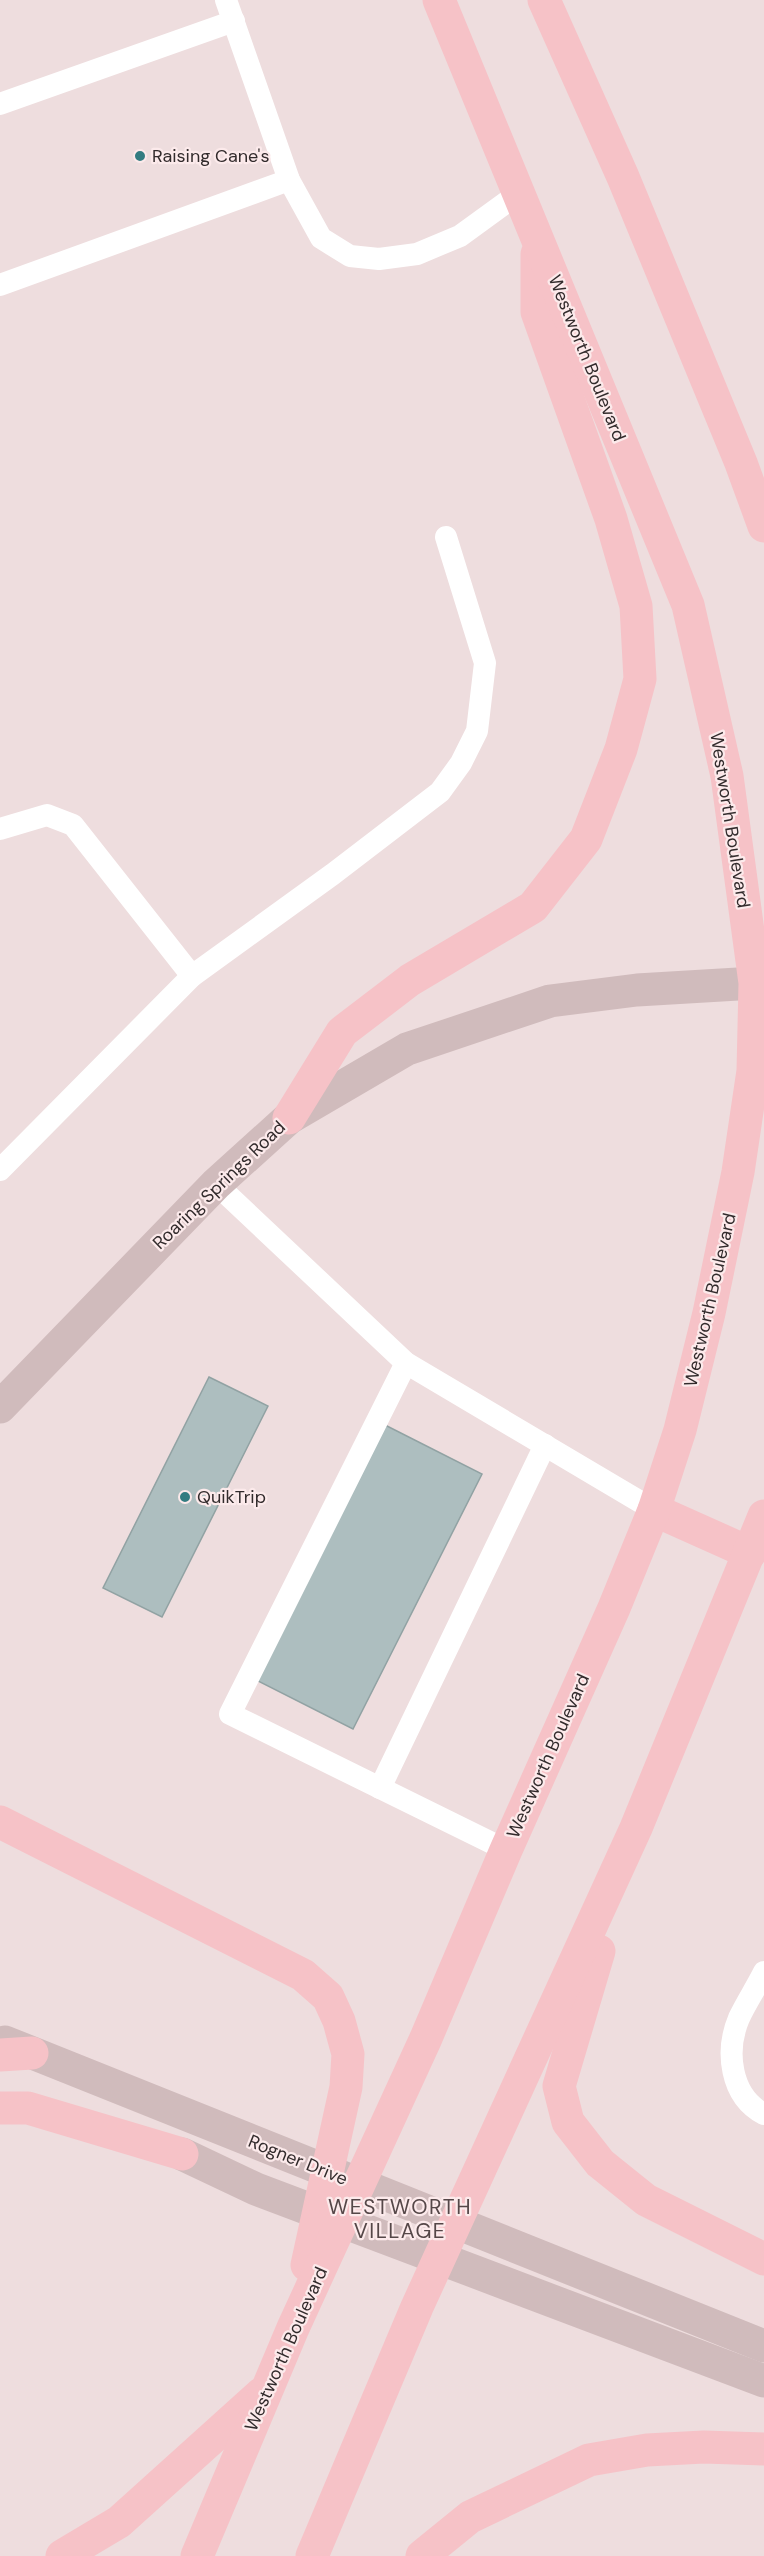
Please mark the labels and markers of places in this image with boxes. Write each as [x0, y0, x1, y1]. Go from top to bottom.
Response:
place label: Raising Cane's [152, 144, 269, 168]
marker: Raising Cane's [133, 149, 147, 163]
place label: QuikTrip [197, 1485, 266, 1509]
marker: QuikTrip [178, 1490, 192, 1504]

